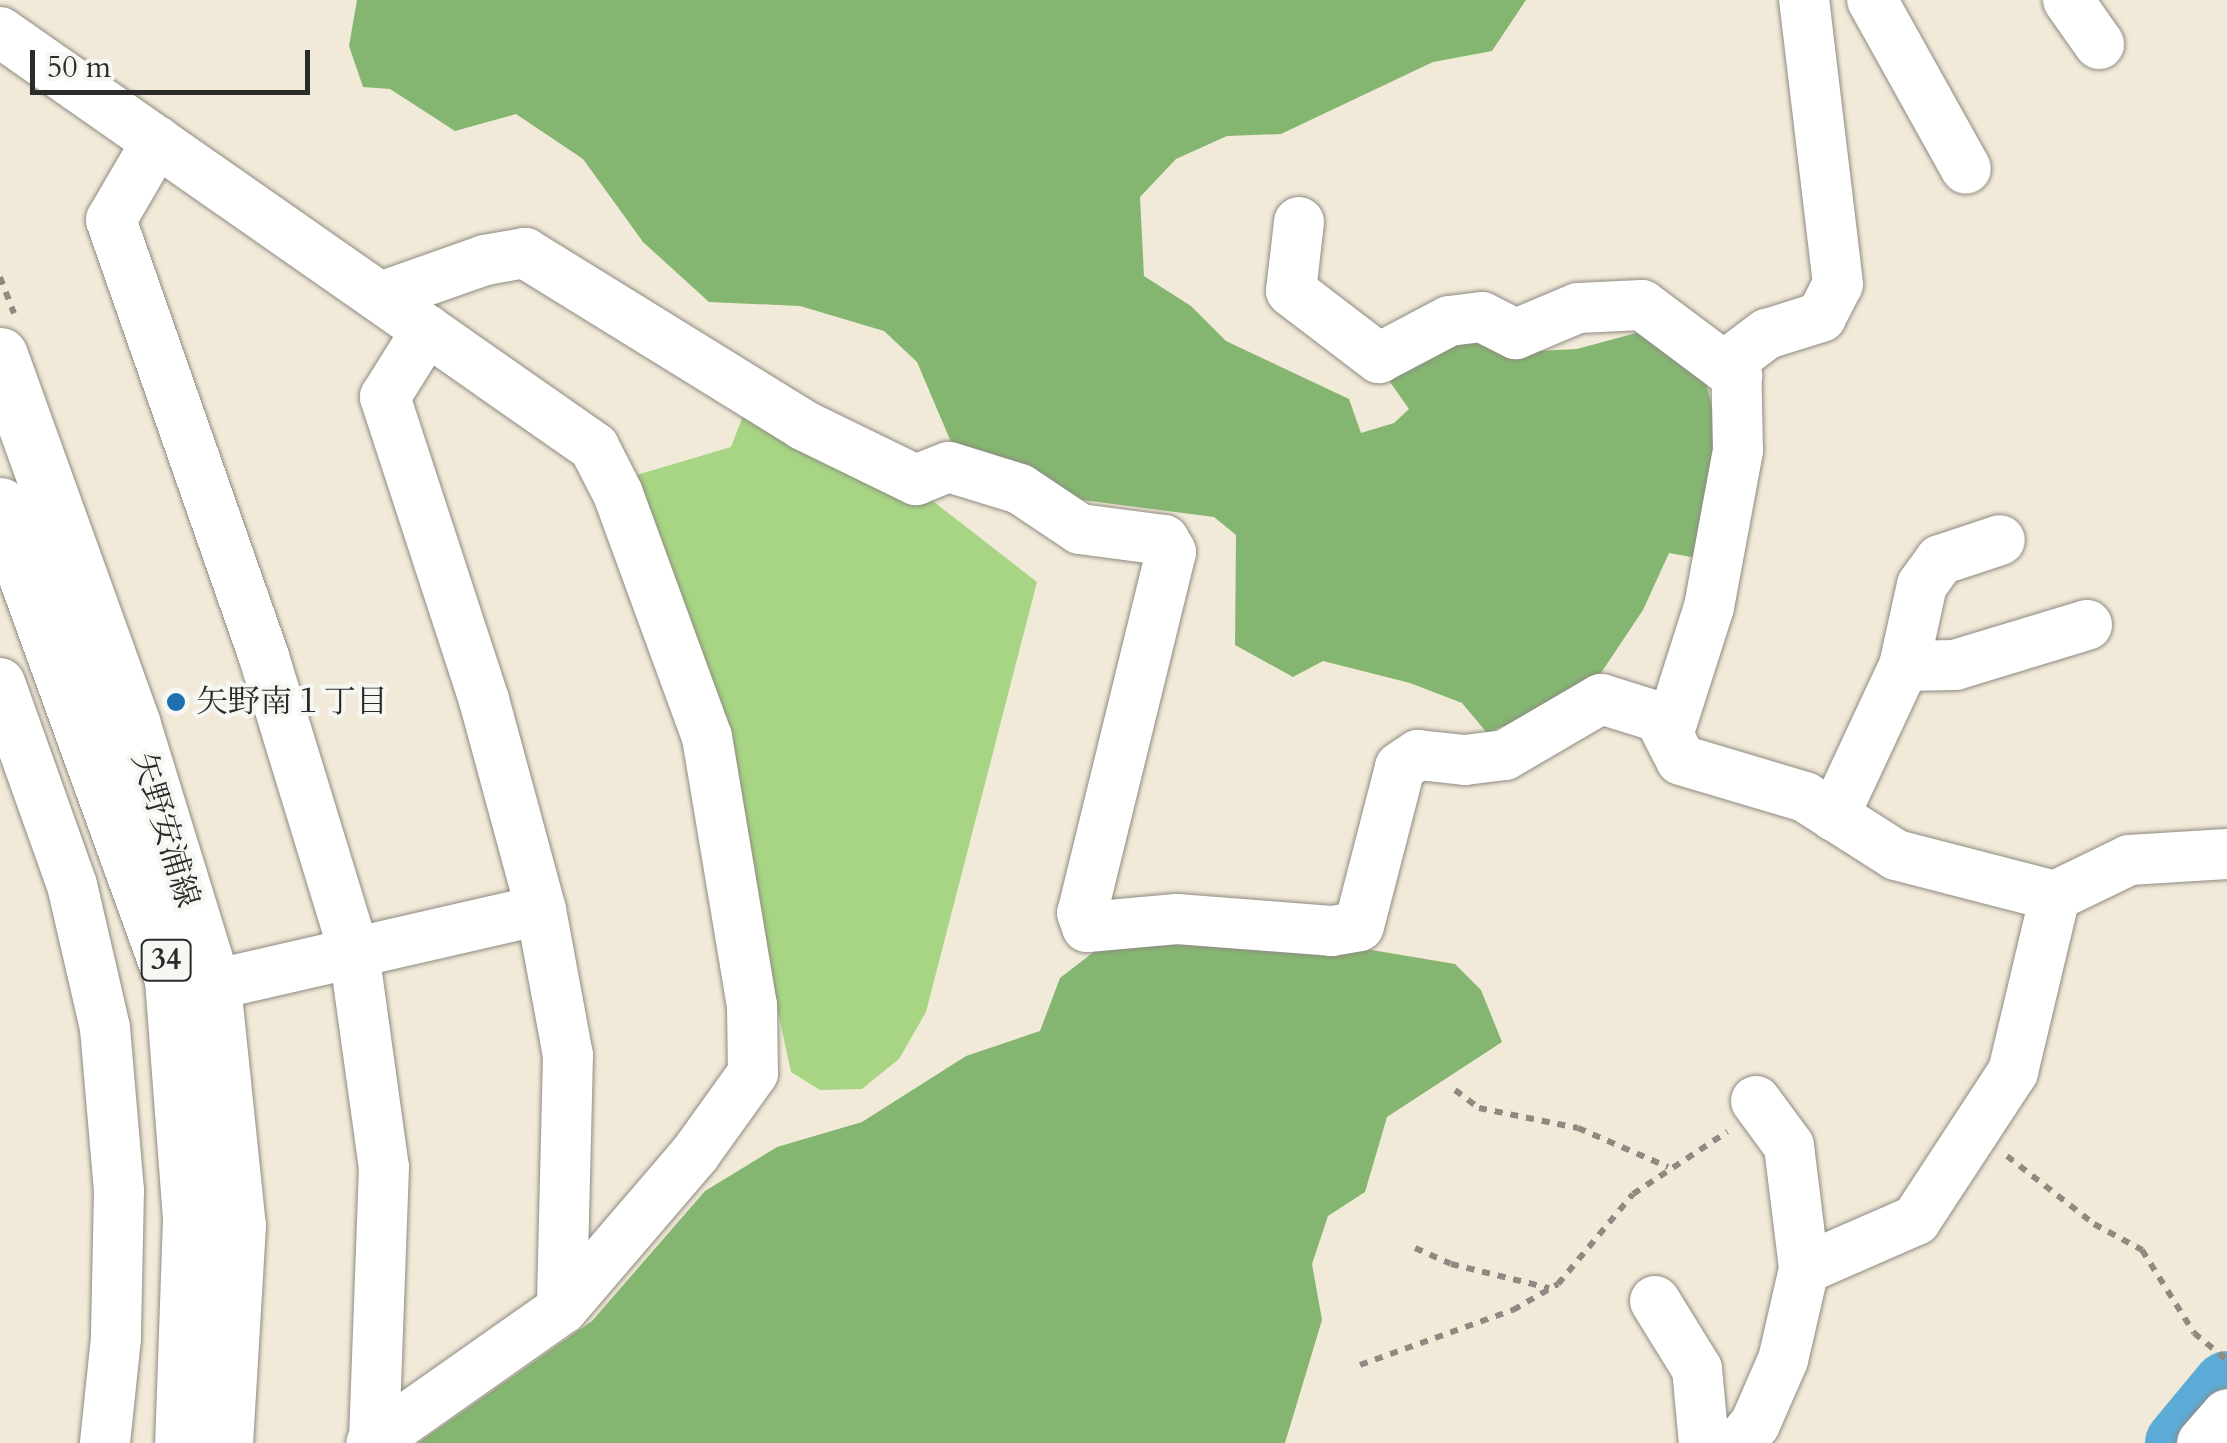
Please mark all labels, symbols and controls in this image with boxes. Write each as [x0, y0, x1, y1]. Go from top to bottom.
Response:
scale bar [35, 30, 315, 92]
text: 50 m [47, 47, 111, 88]
place label: 矢野南１丁目 [196, 683, 388, 721]
marker: 矢野南１丁目 [165, 691, 187, 713]
street label: 矢野安浦線 [123, 748, 207, 912]
road number: 34 [138, 935, 194, 985]

